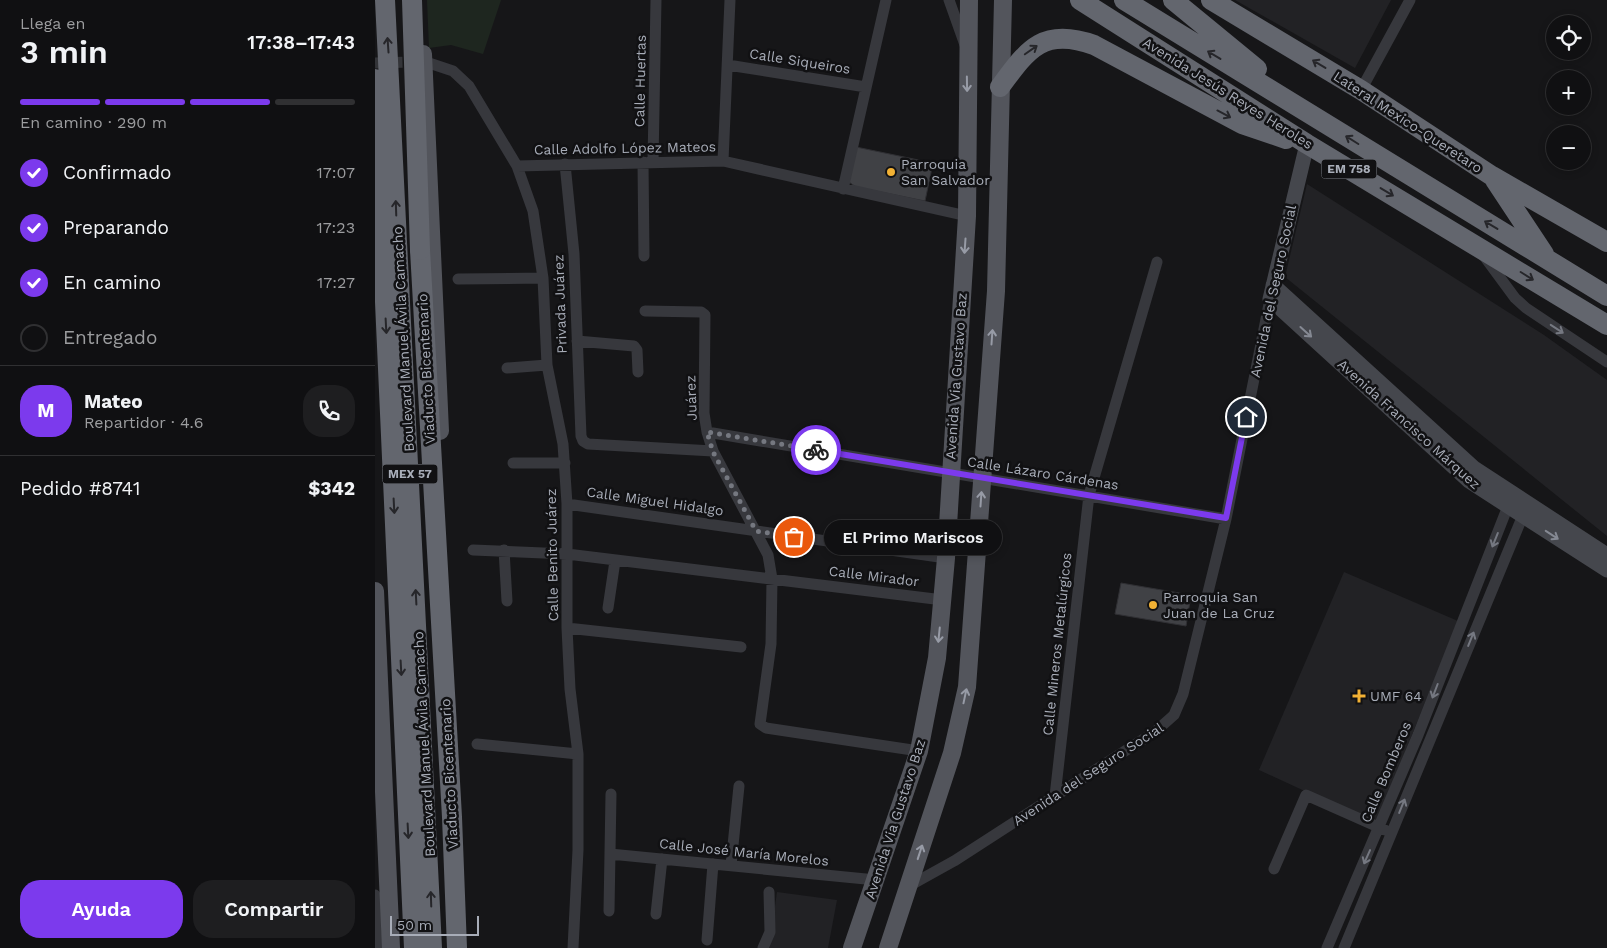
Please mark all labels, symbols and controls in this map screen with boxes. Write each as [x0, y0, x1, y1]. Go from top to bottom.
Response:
text: Llega en [20, 14, 86, 33]
map controls [1546, 15, 1591, 170]
button: locate [1546, 15, 1591, 60]
text: 17:38–17:43 [247, 31, 355, 54]
text: 3 min [20, 33, 108, 71]
street label: Avenida Jesús Reyes Heroles [1140, 34, 1316, 152]
street label: Calle Huertas [631, 35, 649, 127]
one-way arrow [384, 38, 393, 54]
street label: Calle Siqueiros [748, 45, 852, 77]
one-way arrow [1024, 45, 1038, 55]
one-way arrow [1207, 49, 1221, 59]
one-way arrow [1312, 59, 1326, 69]
street label: Lateral Mexico-Queretaro [1331, 68, 1485, 176]
button: + [1546, 70, 1591, 115]
one-way arrow [962, 75, 972, 91]
one-way arrow [1217, 110, 1231, 120]
text: En camino · 290 m [20, 113, 167, 132]
button: − [1546, 125, 1591, 170]
one-way arrow [1346, 134, 1360, 144]
street label: Calle Adolfo López Mateos [534, 138, 716, 158]
place label: Parroquia San Salvador [901, 156, 990, 188]
icon: check [20, 159, 48, 187]
road number: EM 758 [1321, 160, 1377, 178]
text: Confirmado [63, 161, 172, 184]
text: 17:07 [316, 163, 355, 182]
marker: Parroquia San Salvador [885, 166, 897, 178]
one-way arrow [1380, 188, 1394, 198]
one-way arrow [391, 200, 401, 216]
street label: Avenida del Seguro Social [1247, 203, 1299, 379]
icon: check [20, 214, 48, 242]
text: Preparando [63, 216, 169, 239]
text: 17:23 [316, 218, 355, 237]
one-way arrow [1484, 219, 1498, 229]
street label: Boulevard Manuel Ávila Camacho [389, 226, 417, 452]
one-way arrow [960, 238, 969, 254]
street label: Privada Juárez [550, 254, 570, 354]
icon: check [20, 269, 48, 297]
text: En camino [63, 271, 161, 294]
one-way arrow [1519, 271, 1533, 281]
text: 17:27 [317, 273, 355, 292]
street label: Avenida Via Gustavo Baz [942, 292, 970, 460]
street label: Viaducto Bicentenario [414, 293, 438, 445]
one-way arrow [381, 318, 391, 334]
one-way arrow [1550, 324, 1564, 334]
text: Entregado [63, 326, 157, 349]
one-way arrow [1300, 326, 1313, 338]
one-way arrow [988, 329, 997, 345]
street label: Avenida Francisco Márquez [1335, 356, 1483, 492]
street label: Juárez [682, 375, 700, 421]
button: phone [303, 385, 355, 437]
text: Mateo [84, 390, 143, 413]
pin [1225, 396, 1267, 438]
text: M [37, 399, 55, 422]
icon: home [1232, 403, 1260, 431]
text: Repartidor · 4.6 [84, 413, 203, 432]
courier [791, 425, 841, 475]
icon: bike [802, 436, 830, 464]
street label: Calle Lázaro Cárdenas [966, 453, 1120, 493]
road number: MEX 57 [383, 464, 437, 484]
text: Pedido #8741 [20, 477, 140, 500]
text: $342 [308, 477, 355, 500]
street label: Calle Miguel Hidalgo [585, 483, 725, 519]
street label: Calle Benito Juárez [543, 489, 561, 621]
one-way arrow [976, 491, 985, 507]
one-way arrow [389, 498, 399, 514]
pin [773, 516, 815, 558]
callout: El Primo Mariscos [824, 520, 1001, 554]
icon: bag [780, 523, 808, 551]
text: El Primo Mariscos [842, 528, 984, 547]
one-way arrow [1545, 531, 1559, 541]
one-way arrow [1490, 532, 1499, 547]
street label: Calle Mineros Metalúrgicos [1039, 552, 1075, 736]
street label: Calle Mirador [828, 563, 920, 590]
one-way arrow [412, 589, 421, 605]
place label: Parroquia San Juan de La Cruz [1163, 589, 1275, 621]
marker: Parroquia San Juan de La Cruz [1147, 599, 1159, 611]
one-way arrow [934, 627, 944, 643]
street label: Boulevard Manuel Ávila Camacho [410, 631, 438, 857]
one-way arrow [1467, 632, 1476, 647]
one-way arrow [397, 660, 406, 676]
one-way arrow [1430, 683, 1440, 698]
one-way arrow [961, 688, 970, 704]
place label: UMF 64 [1370, 688, 1422, 704]
marker: UMF 64 [1352, 689, 1366, 703]
street label: Viaducto Bicentenario [437, 698, 461, 850]
street label: Avenida del Seguro Social [1010, 719, 1167, 829]
street label: Calle Bomberos [1358, 719, 1414, 825]
street label: Avenida Via Gustavo Baz [862, 737, 928, 901]
one-way arrow [1398, 799, 1408, 814]
one-way arrow [404, 822, 413, 838]
street label: Calle José María Morelos [658, 835, 830, 869]
one-way arrow [916, 845, 925, 860]
one-way arrow [1361, 849, 1371, 864]
button: Ayuda [20, 880, 183, 938]
button: Compartir [193, 880, 355, 938]
one-way arrow [426, 892, 435, 908]
scale bar [390, 913, 479, 936]
text: 50 m [397, 917, 432, 933]

